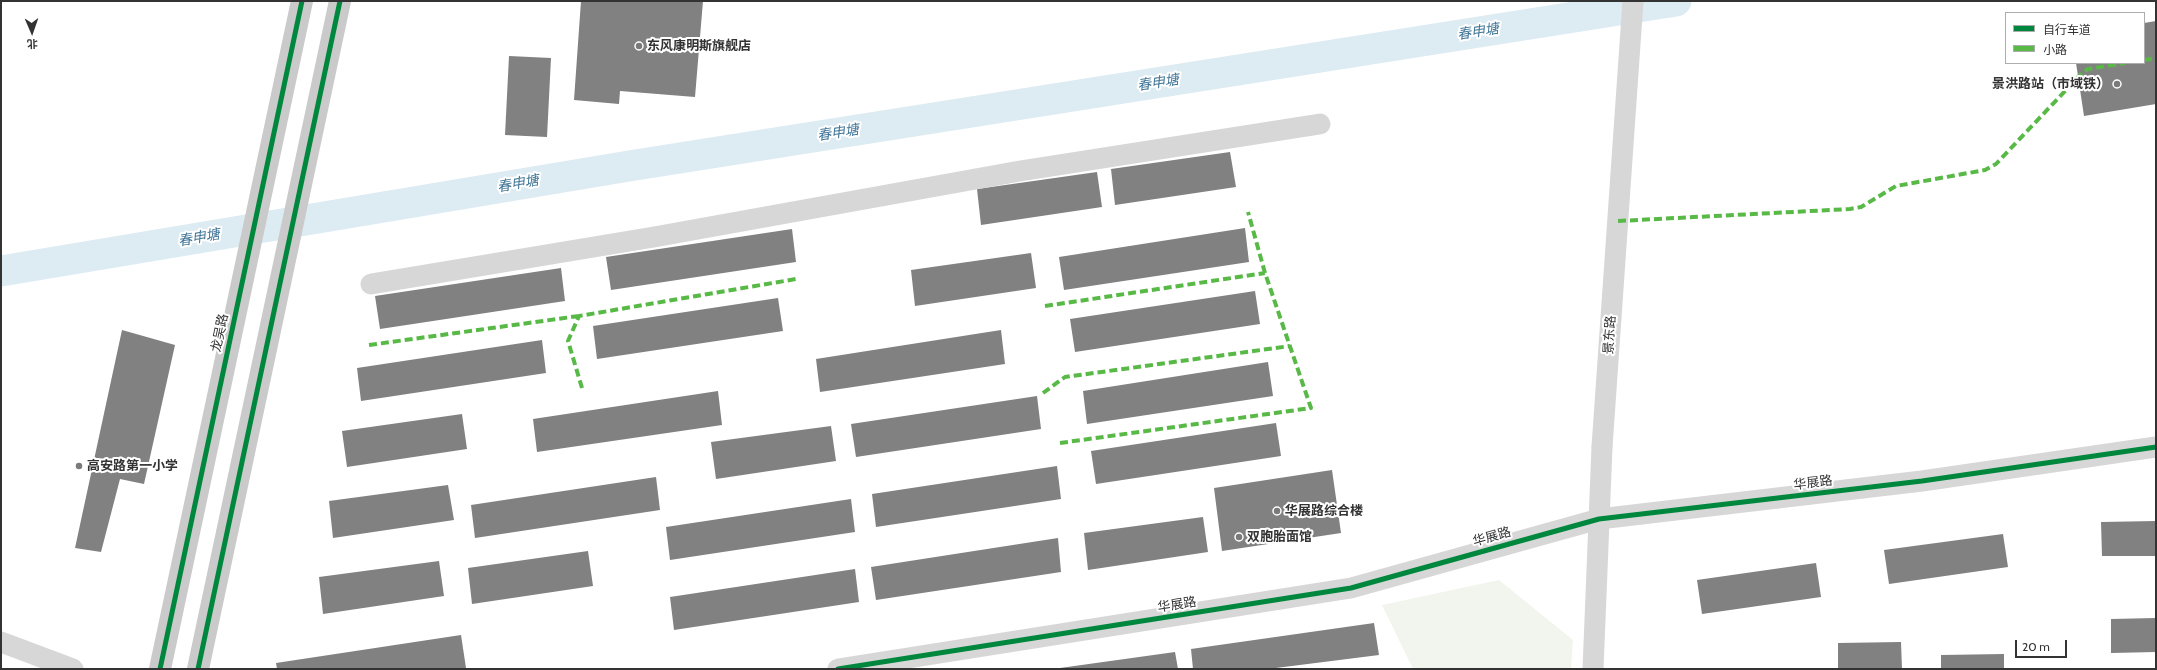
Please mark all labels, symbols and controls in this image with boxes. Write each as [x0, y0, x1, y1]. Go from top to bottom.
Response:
north arrow [12, 12, 52, 52]
legend [2005, 12, 2145, 64]
water label: 春申塘 [1456, 20, 1500, 44]
text: 自行车道 [2043, 22, 2091, 37]
text: 北 [27, 37, 38, 51]
place label: 东风康明斯旗舰店 [647, 38, 751, 54]
marker: 东风康明斯旗舰店 [634, 41, 644, 51]
text: 小路 [2043, 42, 2067, 57]
water label: 春申塘 [1136, 71, 1180, 95]
place label: 景洪路站（市域铁） [1992, 76, 2109, 92]
marker: 景洪路站（市域铁） [2112, 79, 2122, 89]
water label: 春申塘 [816, 121, 860, 145]
water label: 春申塘 [496, 172, 540, 196]
water label: 春申塘 [177, 226, 221, 250]
street label: 龙吴路 [208, 312, 232, 354]
street label: 景东路 [1601, 315, 1619, 355]
place label: 高安路第一小学 [87, 458, 178, 474]
marker: 高安路第一小学 [74, 461, 84, 471]
street label: 华展路 [1793, 473, 1833, 493]
place label: 华展路综合楼 [1285, 503, 1363, 519]
marker: 华展路综合楼 [1272, 506, 1282, 516]
street label: 华展路 [1471, 524, 1513, 550]
place label: 双胞胎面馆 [1247, 529, 1312, 545]
marker: 双胞胎面馆 [1234, 532, 1244, 542]
street label: 华展路 [1157, 594, 1197, 616]
scale bar [2017, 632, 2069, 658]
text: 20 m [2022, 639, 2050, 654]

